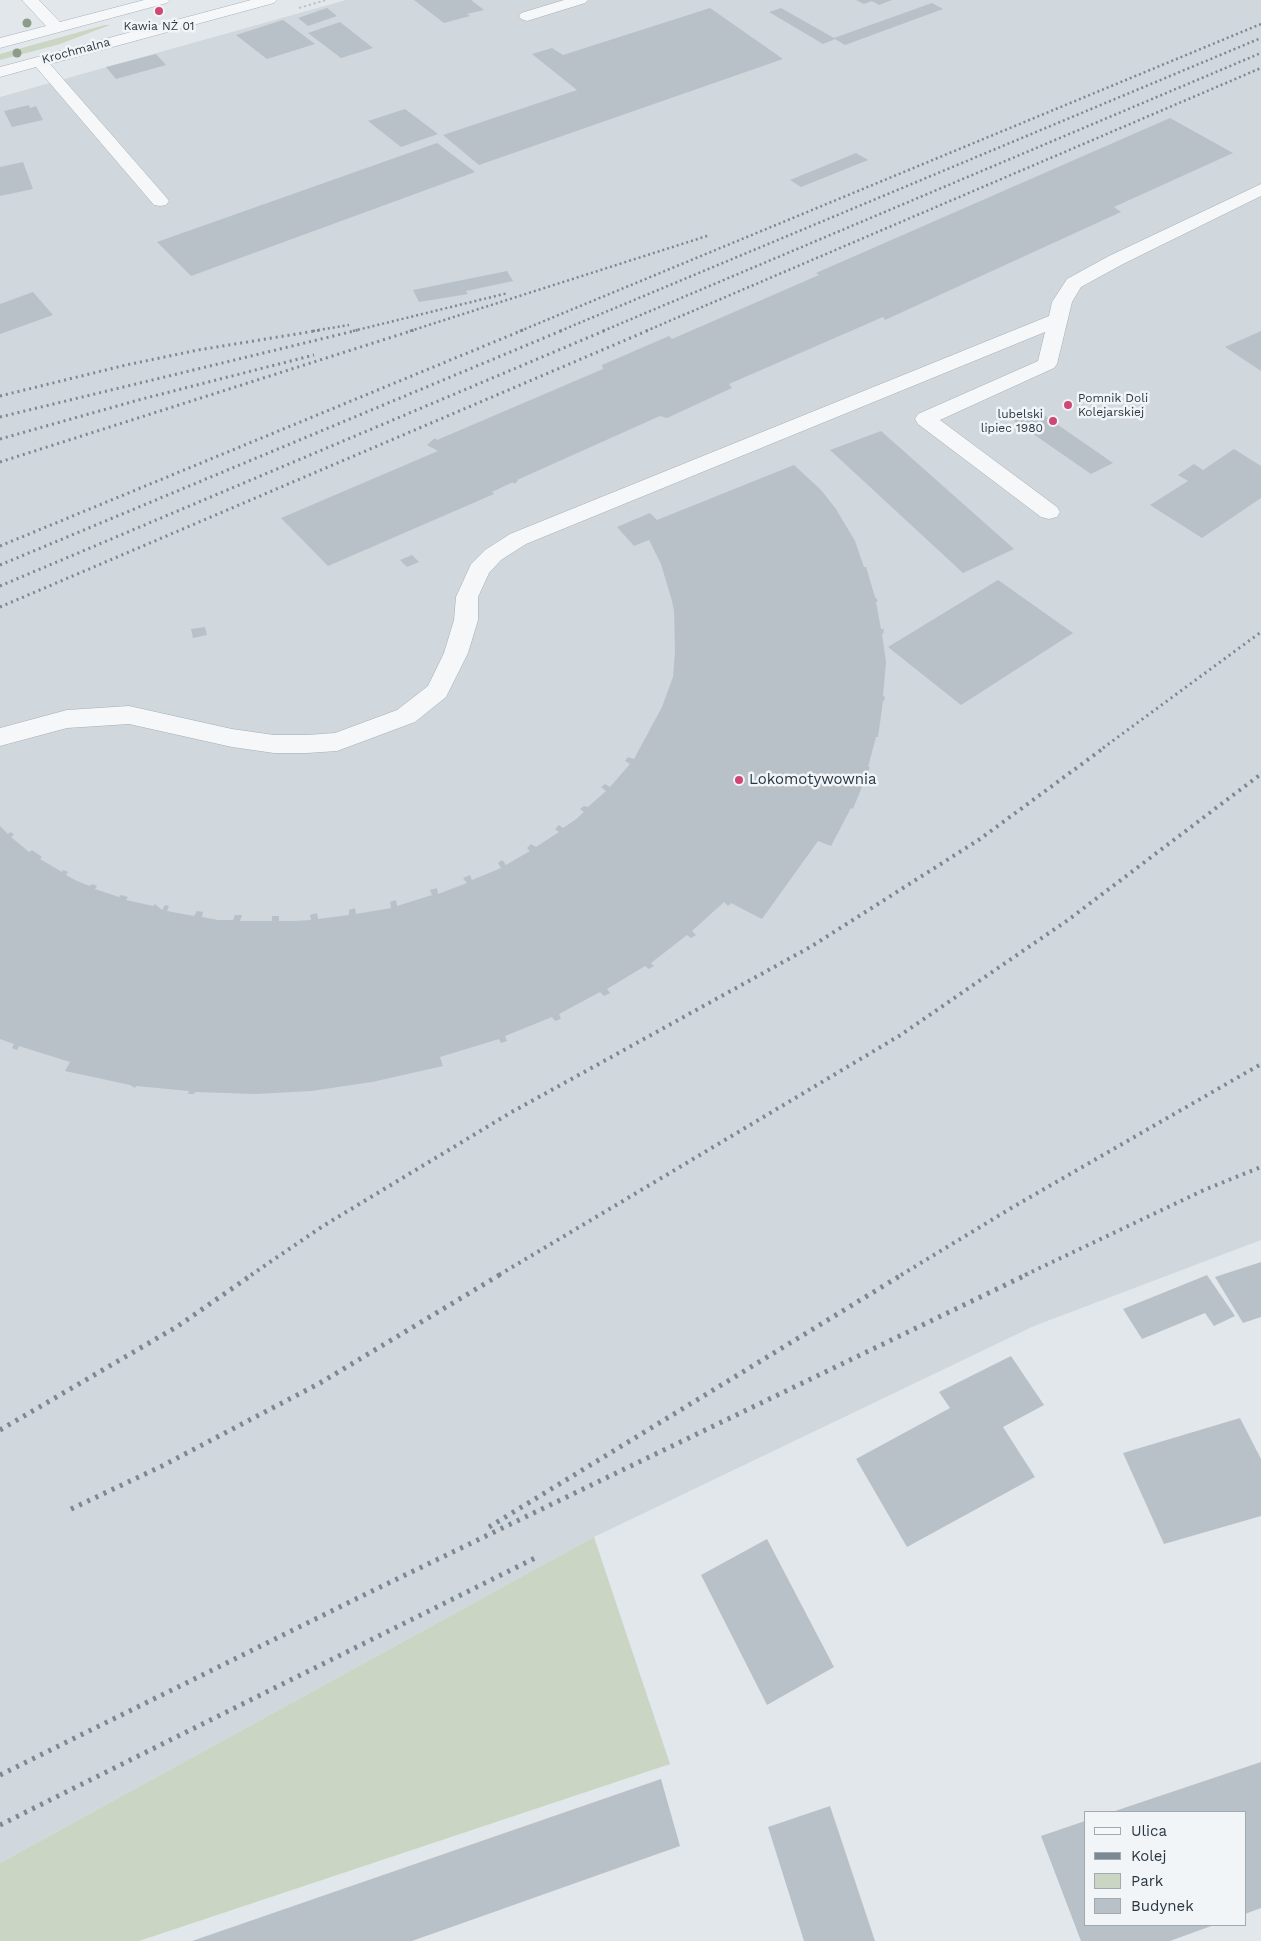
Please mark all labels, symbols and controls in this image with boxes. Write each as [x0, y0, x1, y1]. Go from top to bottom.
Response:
marker: Kawia NŻ 01 [153, 5, 165, 17]
place label: Kawia NŻ 01 [123, 19, 195, 33]
street label: Krochmalna [40, 35, 112, 67]
place label: Pomnik Doli Kolejarskiej [1078, 391, 1148, 419]
marker: Pomnik Doli Kolejarskiej [1062, 399, 1074, 411]
place label: lubelski lipiec 1980 [981, 407, 1043, 435]
marker: lubelski lipiec 1980 [1047, 415, 1059, 427]
place label: Lokomotywownia [749, 771, 877, 789]
marker: Lokomotywownia [733, 774, 745, 786]
legend [1084, 1811, 1246, 1926]
text: Ulica [1131, 1822, 1167, 1840]
text: Kolej [1131, 1847, 1166, 1865]
text: Park [1131, 1872, 1163, 1890]
text: Budynek [1131, 1897, 1194, 1915]

